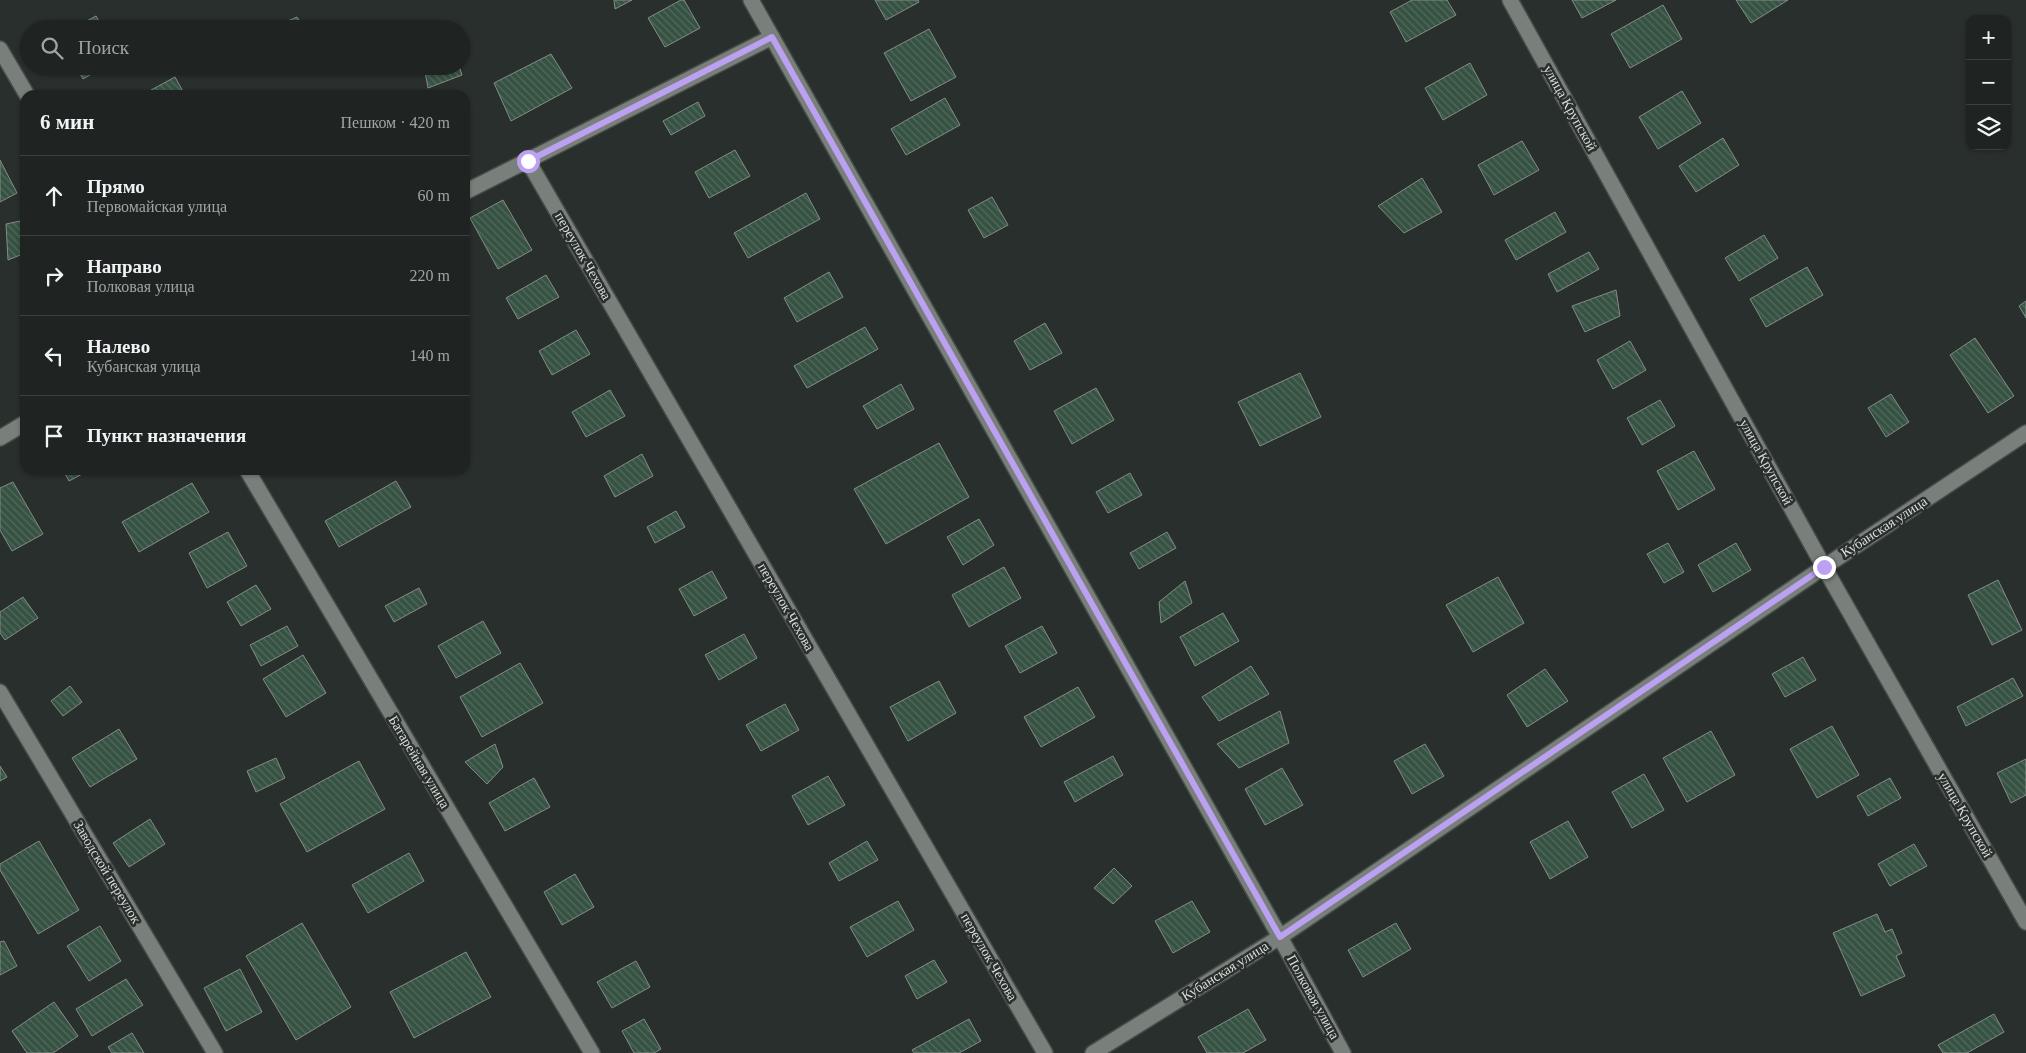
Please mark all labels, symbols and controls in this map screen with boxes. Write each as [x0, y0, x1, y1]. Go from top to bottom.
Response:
map controls [1966, 15, 2011, 150]
button: + [1966, 15, 2011, 60]
search box [20, 20, 470, 75]
icon: search [38, 34, 66, 62]
text: Поиск [78, 37, 129, 58]
button: − [1966, 60, 2011, 105]
street label: улица Крупской [1540, 63, 1600, 154]
button: layers [1966, 105, 2011, 150]
text: 6 мин [40, 110, 94, 134]
text: Пешком · 420 m [340, 114, 450, 131]
route start [517, 150, 540, 173]
text: Прямо [87, 176, 145, 197]
icon: ahead [40, 182, 68, 210]
text: 60 m [418, 187, 450, 204]
text: Первомайская улица [87, 198, 227, 215]
street label: переулок Чехова [552, 210, 615, 303]
text: Направо [87, 256, 162, 277]
icon: right [40, 262, 68, 290]
text: 220 m [410, 267, 450, 284]
text: Полковая улица [87, 278, 195, 295]
text: Налево [87, 336, 150, 357]
icon: left [40, 342, 68, 370]
text: 140 m [410, 347, 450, 364]
text: Кубанская улица [87, 358, 201, 375]
street label: улица Крупской [1736, 417, 1796, 508]
icon: arrive [40, 422, 68, 450]
text: Пункт назначения [87, 425, 246, 446]
street label: Кубанская улица [1838, 493, 1930, 560]
route end [1813, 556, 1836, 579]
street label: переулок Чехова [755, 561, 818, 654]
street label: Батарейная улица [385, 713, 453, 812]
street label: улица Крупской [1935, 770, 1996, 861]
street label: Заводской переулок [70, 818, 144, 926]
street label: переулок Чехова [958, 911, 1021, 1004]
street label: Кубанская улица [1179, 938, 1272, 1004]
street label: Полковая улица [1284, 952, 1343, 1042]

